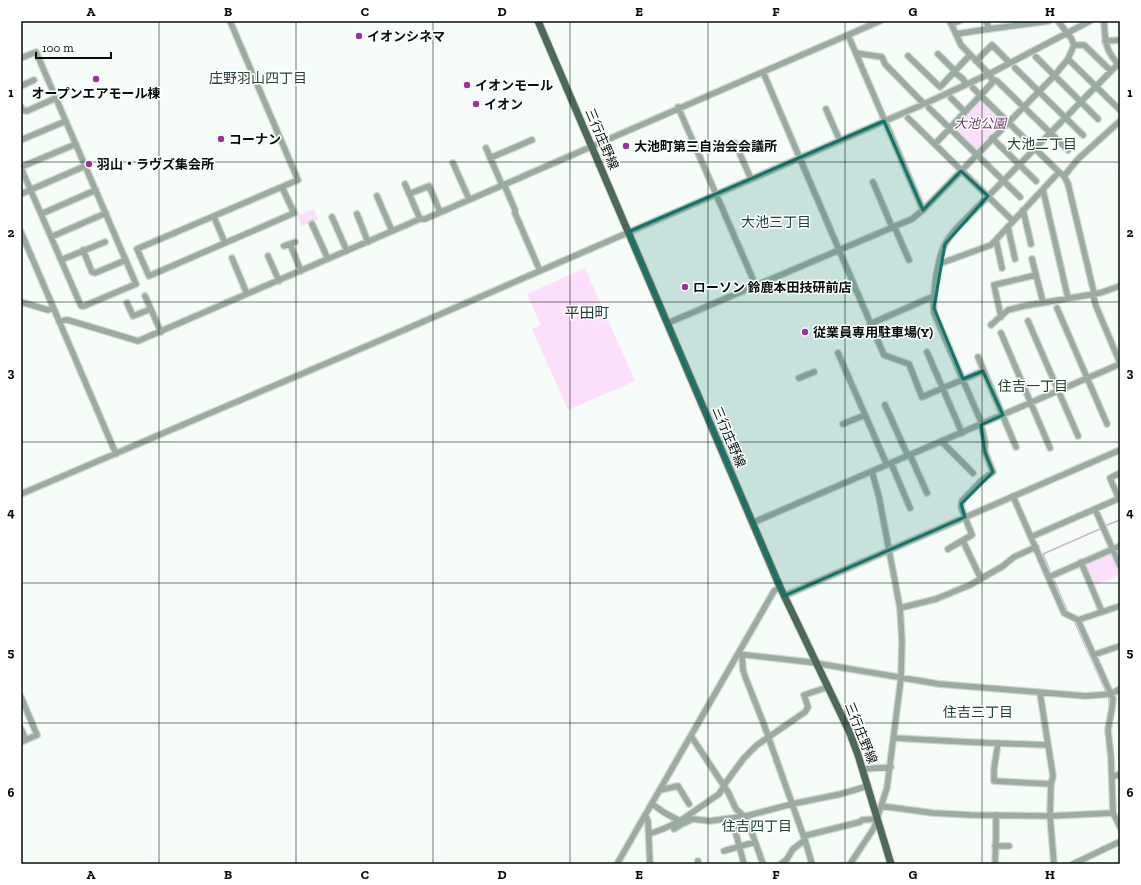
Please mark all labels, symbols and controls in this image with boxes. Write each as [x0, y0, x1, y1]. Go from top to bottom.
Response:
text: A [87, 4, 96, 19]
text: B [224, 4, 232, 19]
text: C [361, 4, 369, 19]
text: D [497, 4, 507, 19]
text: E [635, 4, 643, 19]
text: F [772, 4, 780, 19]
text: G [909, 4, 918, 19]
text: H [1045, 4, 1055, 19]
place label: イオンシネマ [367, 29, 445, 44]
marker: イオンシネマ [354, 31, 364, 41]
scale bar [36, 34, 111, 60]
text: 100 m [42, 41, 74, 55]
district label: 庄野羽山四丁目 [209, 70, 307, 87]
marker: オープンエアモール棟 [91, 74, 101, 84]
place label: イオンモール [475, 78, 553, 93]
marker: イオンモール [462, 80, 472, 90]
text: 1 [8, 85, 14, 100]
text: 1 [1127, 85, 1133, 100]
place label: オープンエアモール棟 [31, 86, 161, 101]
place label: イオン [484, 97, 523, 112]
marker: イオン [471, 99, 481, 109]
street label: 三行庄野線 [582, 106, 622, 172]
park label: 大池公園 [954, 116, 1008, 131]
place label: コーナン [229, 132, 281, 147]
marker: コーナン [216, 134, 226, 144]
district label: 大池二丁目 [1007, 136, 1077, 153]
place label: 大池町第三自治会会議所 [634, 139, 777, 154]
marker: 大池町第三自治会会議所 [621, 141, 631, 151]
place label: 羽山・ラヴズ集会所 [97, 157, 214, 172]
marker: 羽山・ラヴズ集会所 [84, 159, 94, 169]
district label: 大池三丁目 [741, 214, 811, 231]
text: 2 [8, 225, 15, 240]
text: 2 [1127, 225, 1134, 240]
place label: ローソン 鈴鹿本田技研前店 [693, 280, 851, 295]
marker: ローソン 鈴鹿本田技研前店 [680, 282, 690, 292]
district label: 平田町 [564, 304, 610, 322]
place label: 従業員専用駐車場(Y) [813, 325, 933, 340]
marker: 従業員専用駐車場(Y) [800, 327, 810, 337]
text: 3 [8, 365, 15, 380]
text: 3 [1127, 365, 1134, 380]
district label: 住吉一丁目 [998, 378, 1068, 395]
street label: 三行庄野線 [709, 404, 749, 470]
text: 4 [7, 505, 15, 520]
text: 4 [1126, 505, 1134, 520]
text: 5 [8, 645, 15, 660]
text: 5 [1127, 645, 1134, 660]
street label: 三行庄野線 [842, 700, 880, 766]
district label: 住吉三丁目 [943, 704, 1013, 721]
text: 6 [8, 785, 15, 800]
text: 6 [1127, 785, 1134, 800]
district label: 住吉四丁目 [722, 818, 792, 835]
text: A [87, 867, 96, 882]
text: B [224, 867, 232, 882]
text: C [361, 867, 369, 882]
text: D [497, 867, 507, 882]
text: E [635, 867, 643, 882]
text: F [772, 867, 780, 882]
text: G [909, 867, 918, 882]
text: H [1045, 867, 1055, 882]

